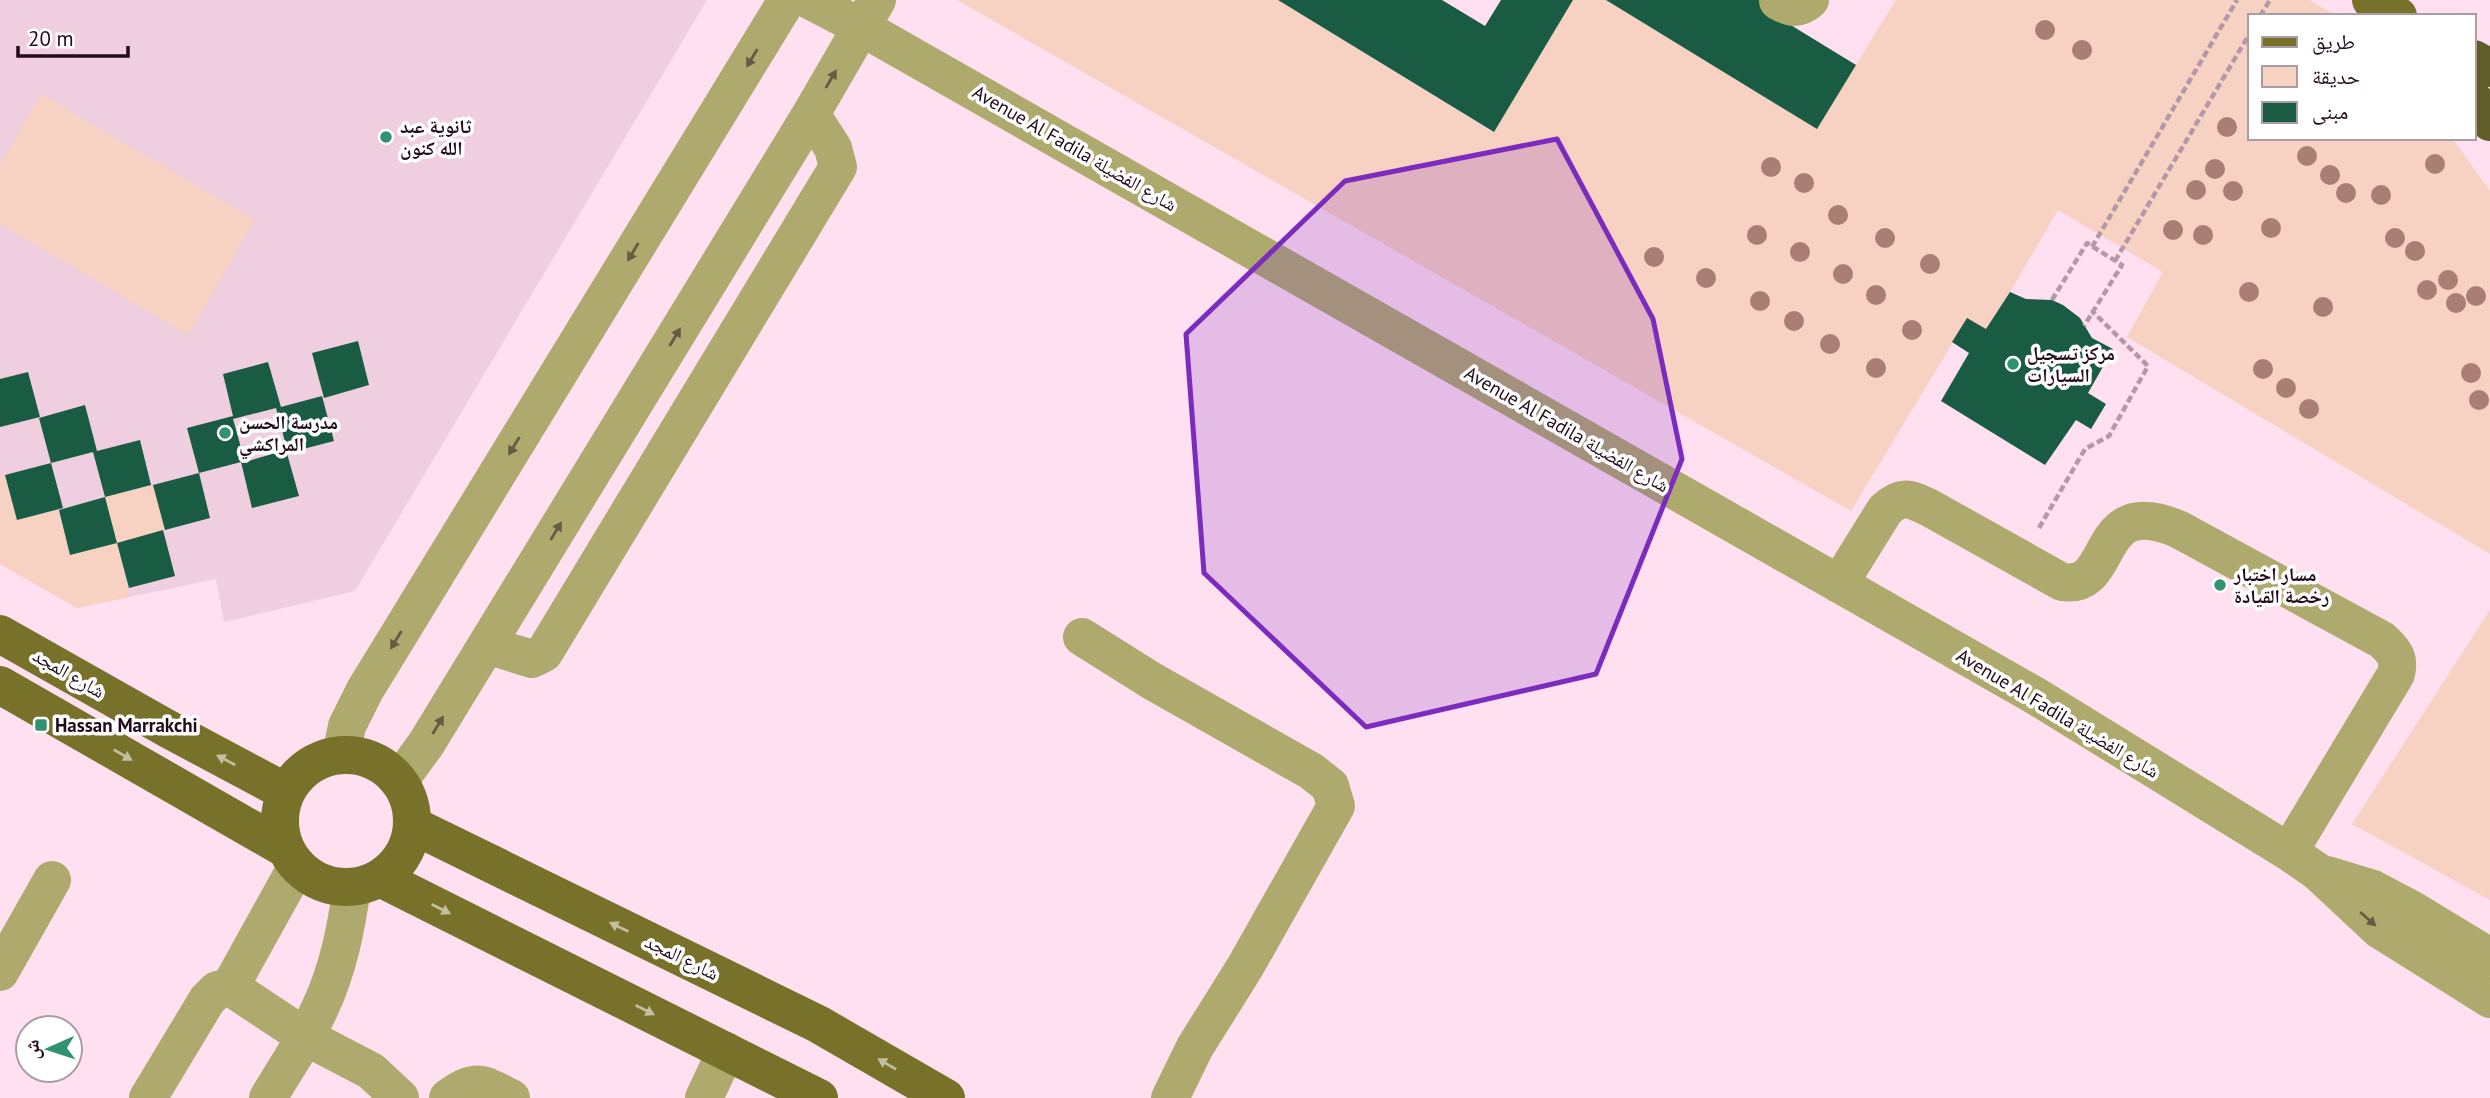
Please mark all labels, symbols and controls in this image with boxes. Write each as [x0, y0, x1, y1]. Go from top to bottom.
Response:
scale bar [18, 14, 128, 58]
legend [2248, 14, 2476, 140]
text: 20 m [28, 25, 74, 52]
text: طريق [2312, 28, 2355, 55]
one-way arrow [745, 49, 758, 68]
text: حديقة [2312, 63, 2360, 90]
one-way arrow [825, 70, 837, 89]
street label: Avenue Al Fadila شارع الفضيلة [968, 80, 1182, 216]
text: مبنى [2312, 98, 2348, 125]
place label: ثانوية عبد الله كنون [400, 114, 472, 160]
marker: ثانوية عبد الله كنون [378, 129, 394, 145]
one-way arrow [627, 243, 639, 262]
one-way arrow [669, 327, 681, 346]
place label: مركز تسجيل السيارات [2027, 341, 2115, 387]
marker: مركز تسجيل السيارات [2005, 356, 2021, 372]
street label: Avenue Al Fadila شارع الفضيلة [1460, 361, 1674, 497]
place label: مدرسة الحسن المراكشي [239, 410, 338, 460]
marker: مدرسة الحسن المراكشي [217, 425, 233, 441]
one-way arrow [508, 437, 521, 456]
one-way arrow [550, 521, 563, 540]
place label: مسار اختبار رخصة القيادة [2233, 562, 2329, 608]
marker: مسار اختبار رخصة القيادة [2212, 577, 2228, 593]
one-way arrow [389, 631, 402, 650]
street label: شارع المجد [29, 643, 109, 703]
street label: Avenue Al Fadila شارع الفضيلة [1952, 643, 2164, 783]
place label: Hassan Marrakchi [55, 713, 198, 737]
one-way arrow [431, 715, 444, 734]
marker: Hassan Marrakchi [33, 717, 49, 733]
one-way arrow [114, 749, 133, 761]
one-way arrow [216, 754, 236, 765]
one-way arrow [431, 903, 451, 914]
one-way arrow [2359, 911, 2376, 926]
one-way arrow [609, 921, 629, 933]
street label: شارع المجد [641, 929, 723, 985]
one-way arrow [635, 1005, 655, 1016]
north arrow [14, 1014, 84, 1084]
text: ش [20, 1039, 45, 1061]
one-way arrow [878, 1058, 897, 1070]

